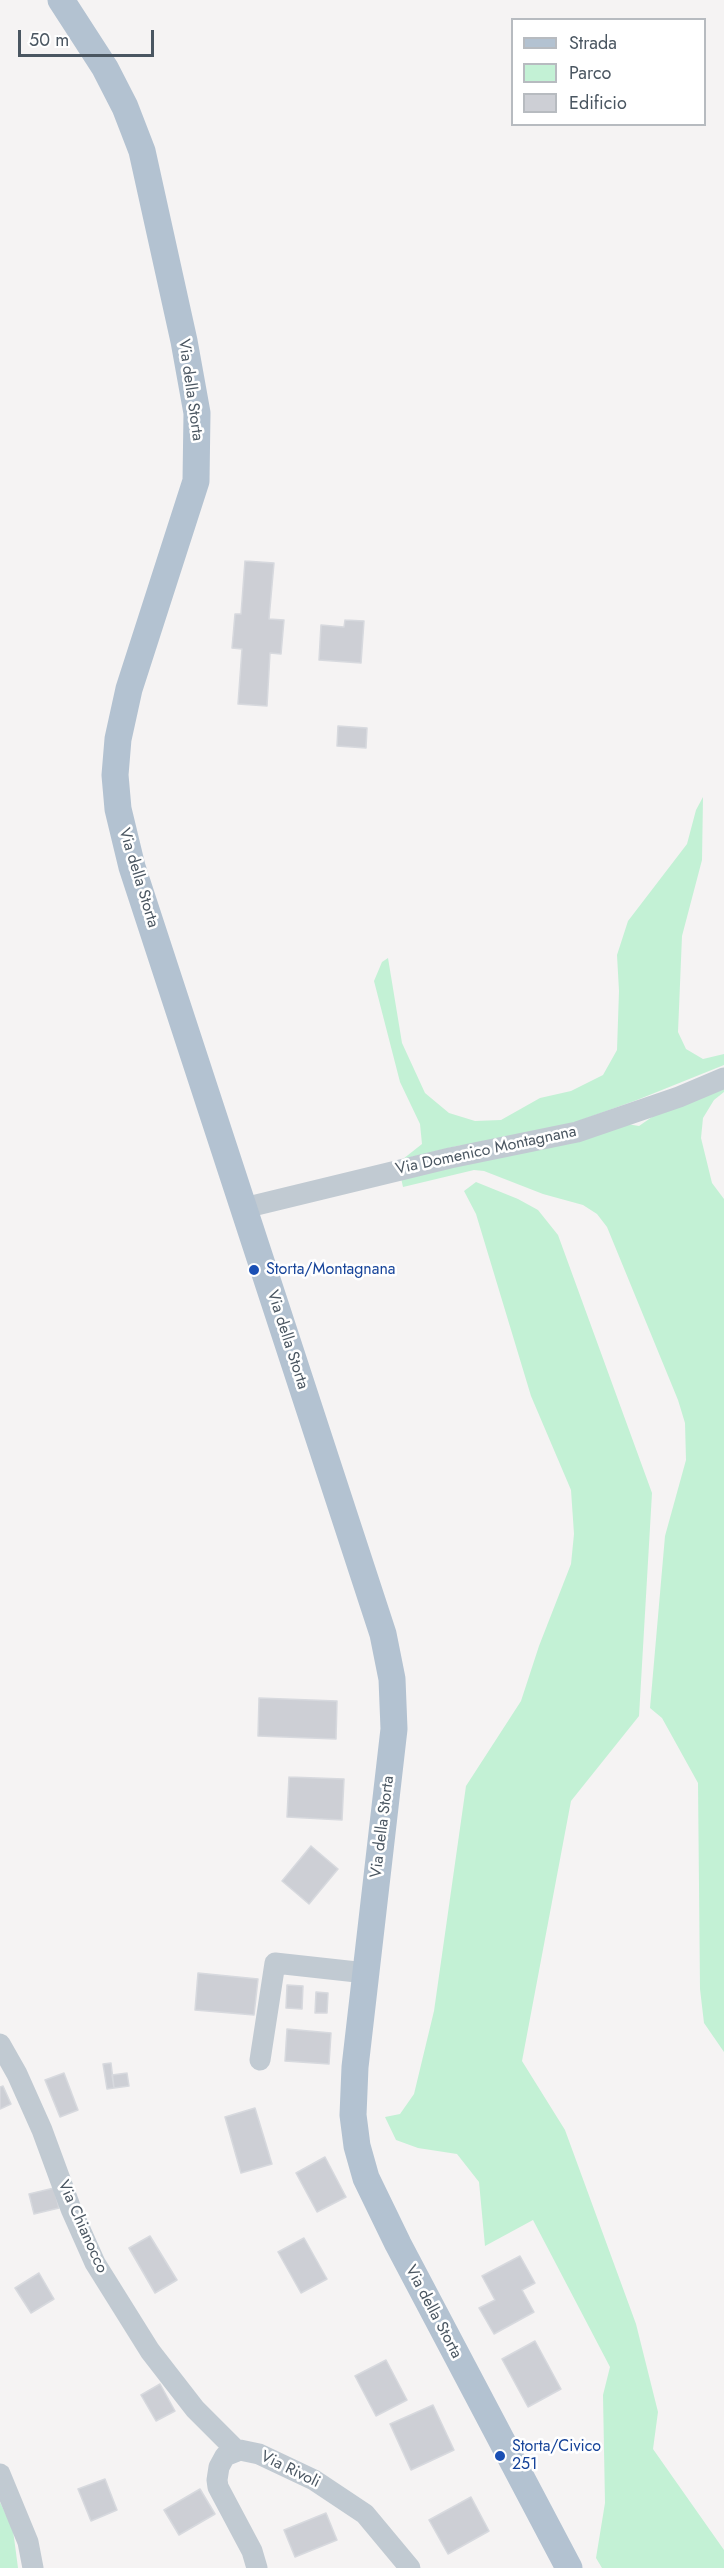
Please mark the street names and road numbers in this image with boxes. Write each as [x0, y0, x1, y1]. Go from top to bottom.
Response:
street label: Via della Storta [173, 338, 207, 442]
street label: Via della Storta [114, 826, 162, 930]
street label: Via Domenico Montagnana [394, 1122, 578, 1180]
street label: Via della Storta [262, 1288, 312, 1392]
street label: Via della Storta [367, 1775, 399, 1879]
street label: Via Chianocco [53, 2178, 111, 2276]
street label: Via della Storta [400, 2262, 466, 2362]
street label: Via Rivoli [257, 2447, 323, 2493]

